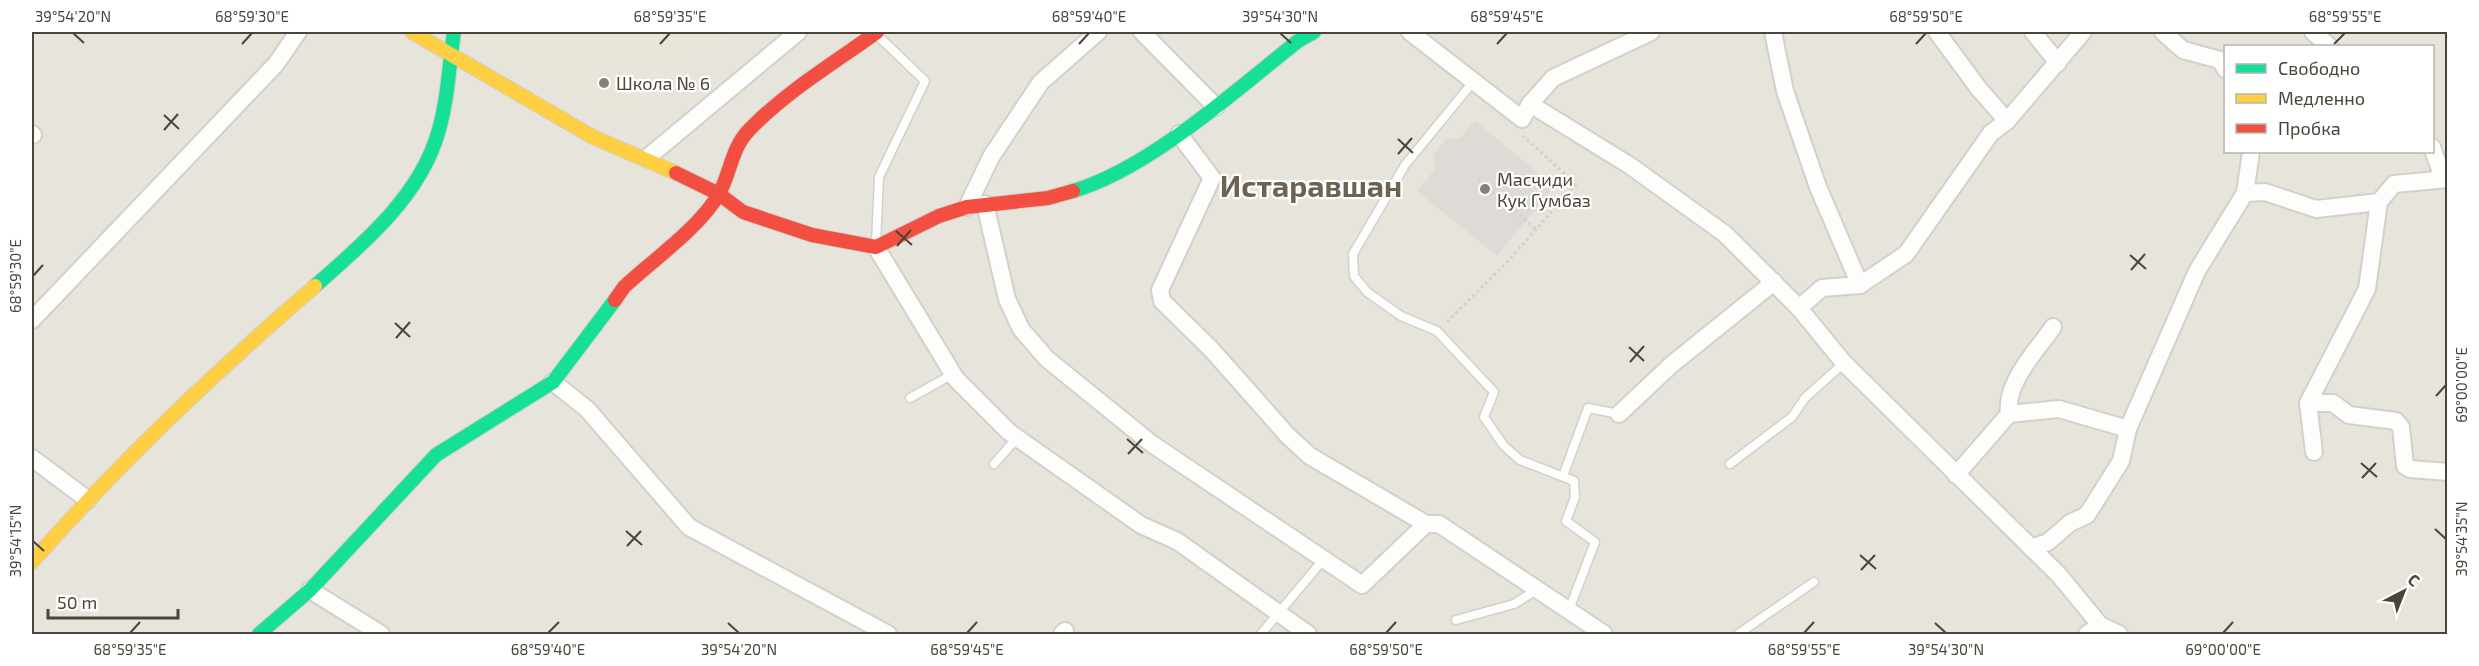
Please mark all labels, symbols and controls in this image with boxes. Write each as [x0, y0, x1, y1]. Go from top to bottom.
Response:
text: 39°54'20"N [35, 7, 111, 25]
text: 68°59'30"E [215, 7, 289, 25]
text: 68°59'35"E [634, 7, 706, 25]
text: 68°59'40"E [1052, 7, 1126, 25]
text: 39°54'30"N [1242, 7, 1318, 25]
text: 68°59'45"E [1470, 7, 1544, 25]
text: 68°59'50"E [1889, 7, 1963, 25]
text: 68°59'55"E [2309, 7, 2381, 25]
legend [2224, 45, 2434, 153]
text: Свободно [2278, 57, 2360, 79]
place label: Школа № 6 [616, 72, 710, 94]
marker: Школа № 6 [597, 76, 611, 90]
text: Медленно [2278, 87, 2365, 109]
text: Пробка [2278, 117, 2341, 139]
district label: Истаравшан [1220, 167, 1402, 203]
place label: Масҷиди Кук Гумбаз [1497, 168, 1591, 211]
marker: Масҷиди Кук Гумбаз [1478, 182, 1492, 196]
text: 68°59'30"E [6, 239, 24, 313]
text: 69°00'00"E [2452, 347, 2470, 423]
text: 39°54'35"N [2452, 502, 2470, 576]
text: 39°54'15"N [6, 505, 24, 577]
north arrow [2374, 561, 2434, 621]
text: С [2405, 569, 2424, 590]
scale bar [48, 582, 178, 620]
text: 50 m [57, 591, 97, 613]
text: 68°59'35"E [94, 640, 166, 658]
text: 68°59'40"E [511, 640, 585, 658]
text: 39°54'20"N [701, 640, 777, 658]
text: 68°59'45"E [930, 640, 1004, 658]
text: 68°59'50"E [1349, 640, 1423, 658]
text: 68°59'55"E [1768, 640, 1840, 658]
text: 39°54'30"N [1908, 640, 1984, 658]
text: 69°00'00"E [2185, 640, 2261, 658]

